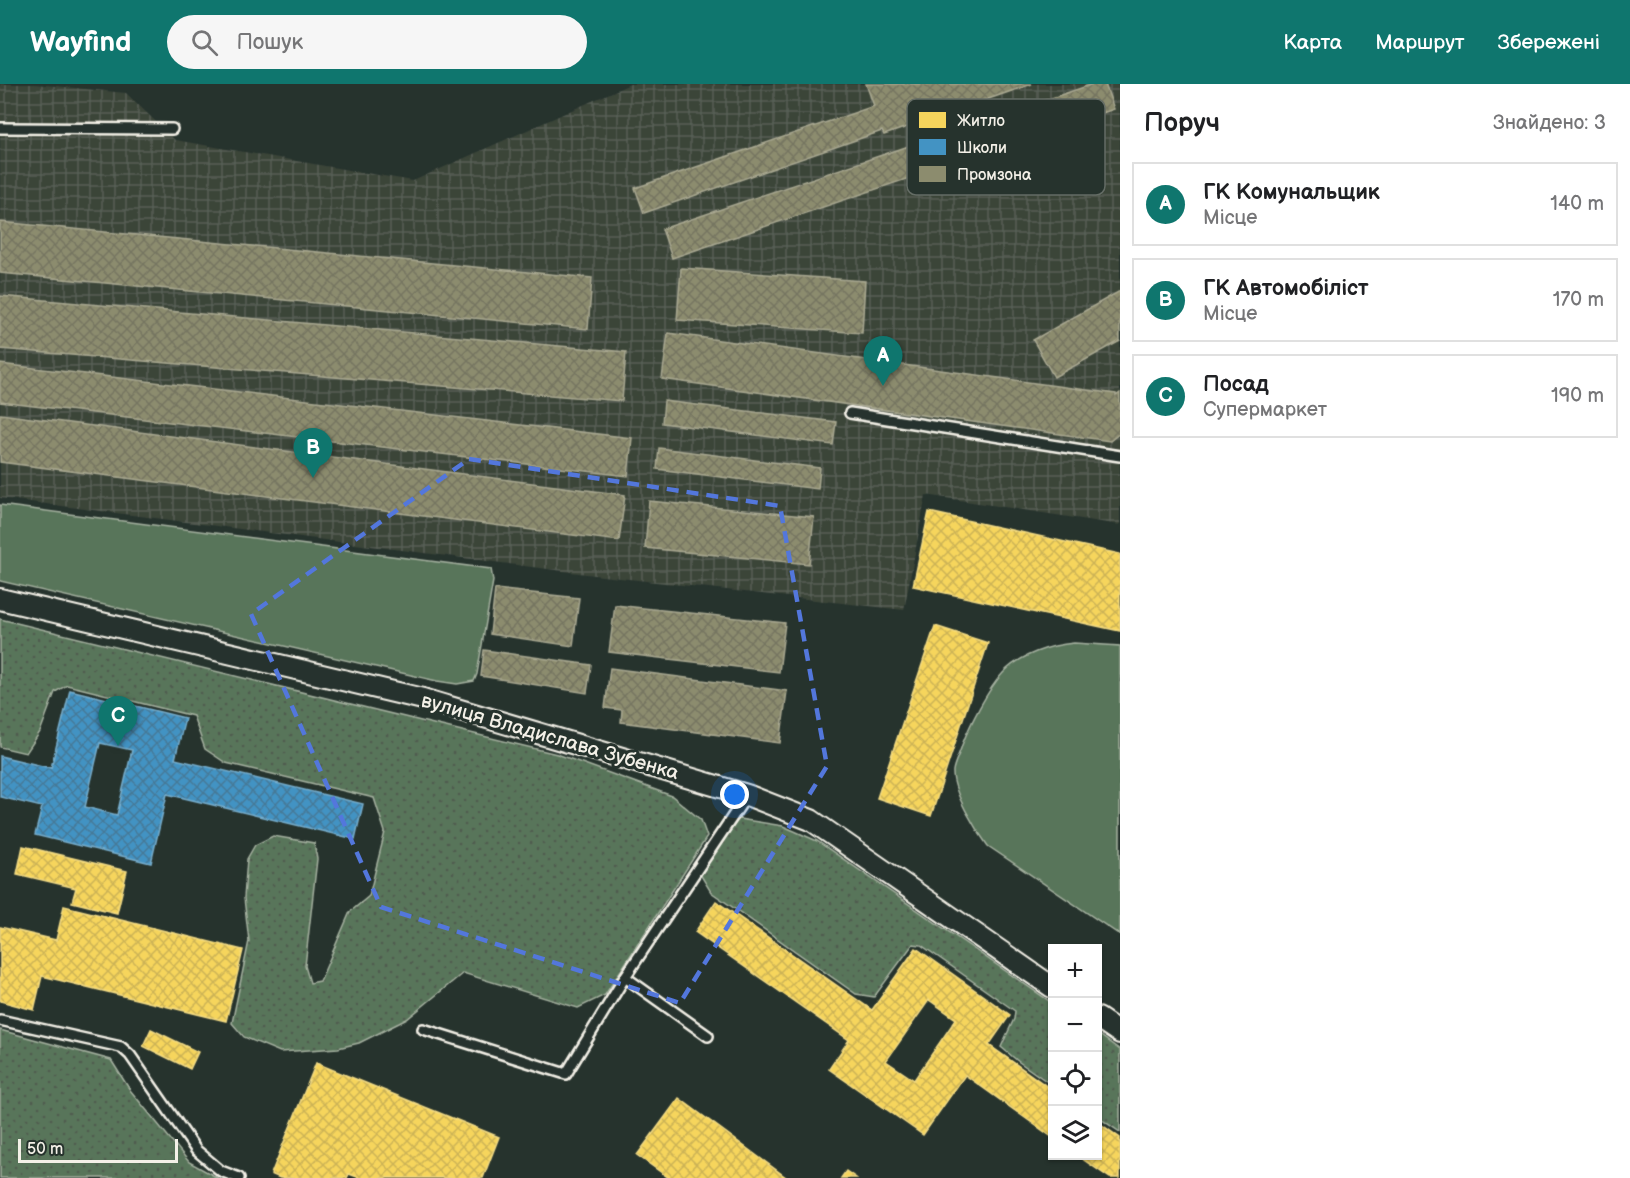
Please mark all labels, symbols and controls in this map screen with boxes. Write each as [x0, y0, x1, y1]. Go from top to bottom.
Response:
search box [167, 15, 587, 69]
text: Wayfind [30, 26, 131, 59]
icon: search [188, 26, 221, 59]
text: Пошук [236, 29, 303, 56]
text: Карта [1283, 30, 1342, 55]
text: Маршрут [1375, 30, 1465, 55]
text: Збережені [1498, 30, 1600, 55]
legend [907, 99, 1105, 195]
text: Поруч [1144, 108, 1220, 139]
text: Знайдено: 3 [1493, 111, 1606, 135]
text: Житло [957, 112, 1005, 131]
text: Школи [957, 139, 1007, 158]
text: Промзона [957, 166, 1032, 185]
text: ГК Комунальщик [1203, 179, 1380, 206]
text: A [1159, 192, 1172, 216]
text: 140 m [1550, 192, 1604, 216]
text: Місце [1203, 206, 1257, 230]
text: ГК Автомобіліст [1203, 275, 1369, 302]
text: B [1158, 288, 1173, 312]
text: 170 m [1553, 288, 1604, 312]
text: Місце [1203, 302, 1257, 326]
pin: A [864, 336, 902, 386]
text: Посад [1203, 371, 1269, 398]
text: C [1158, 384, 1173, 408]
text: 190 m [1551, 384, 1604, 408]
text: Супермаркет [1203, 398, 1327, 422]
pin: B [294, 428, 332, 478]
street label: вулиця Владислава Зубенка [418, 689, 682, 785]
pin: C [98, 696, 138, 746]
your location [720, 780, 749, 809]
map controls [1048, 944, 1102, 1160]
button: + [1048, 944, 1102, 998]
button: − [1048, 998, 1102, 1052]
button: locate [1048, 1052, 1102, 1106]
button: layers [1048, 1106, 1102, 1160]
scale bar [18, 1136, 178, 1164]
text: 50 m [27, 1140, 63, 1159]

